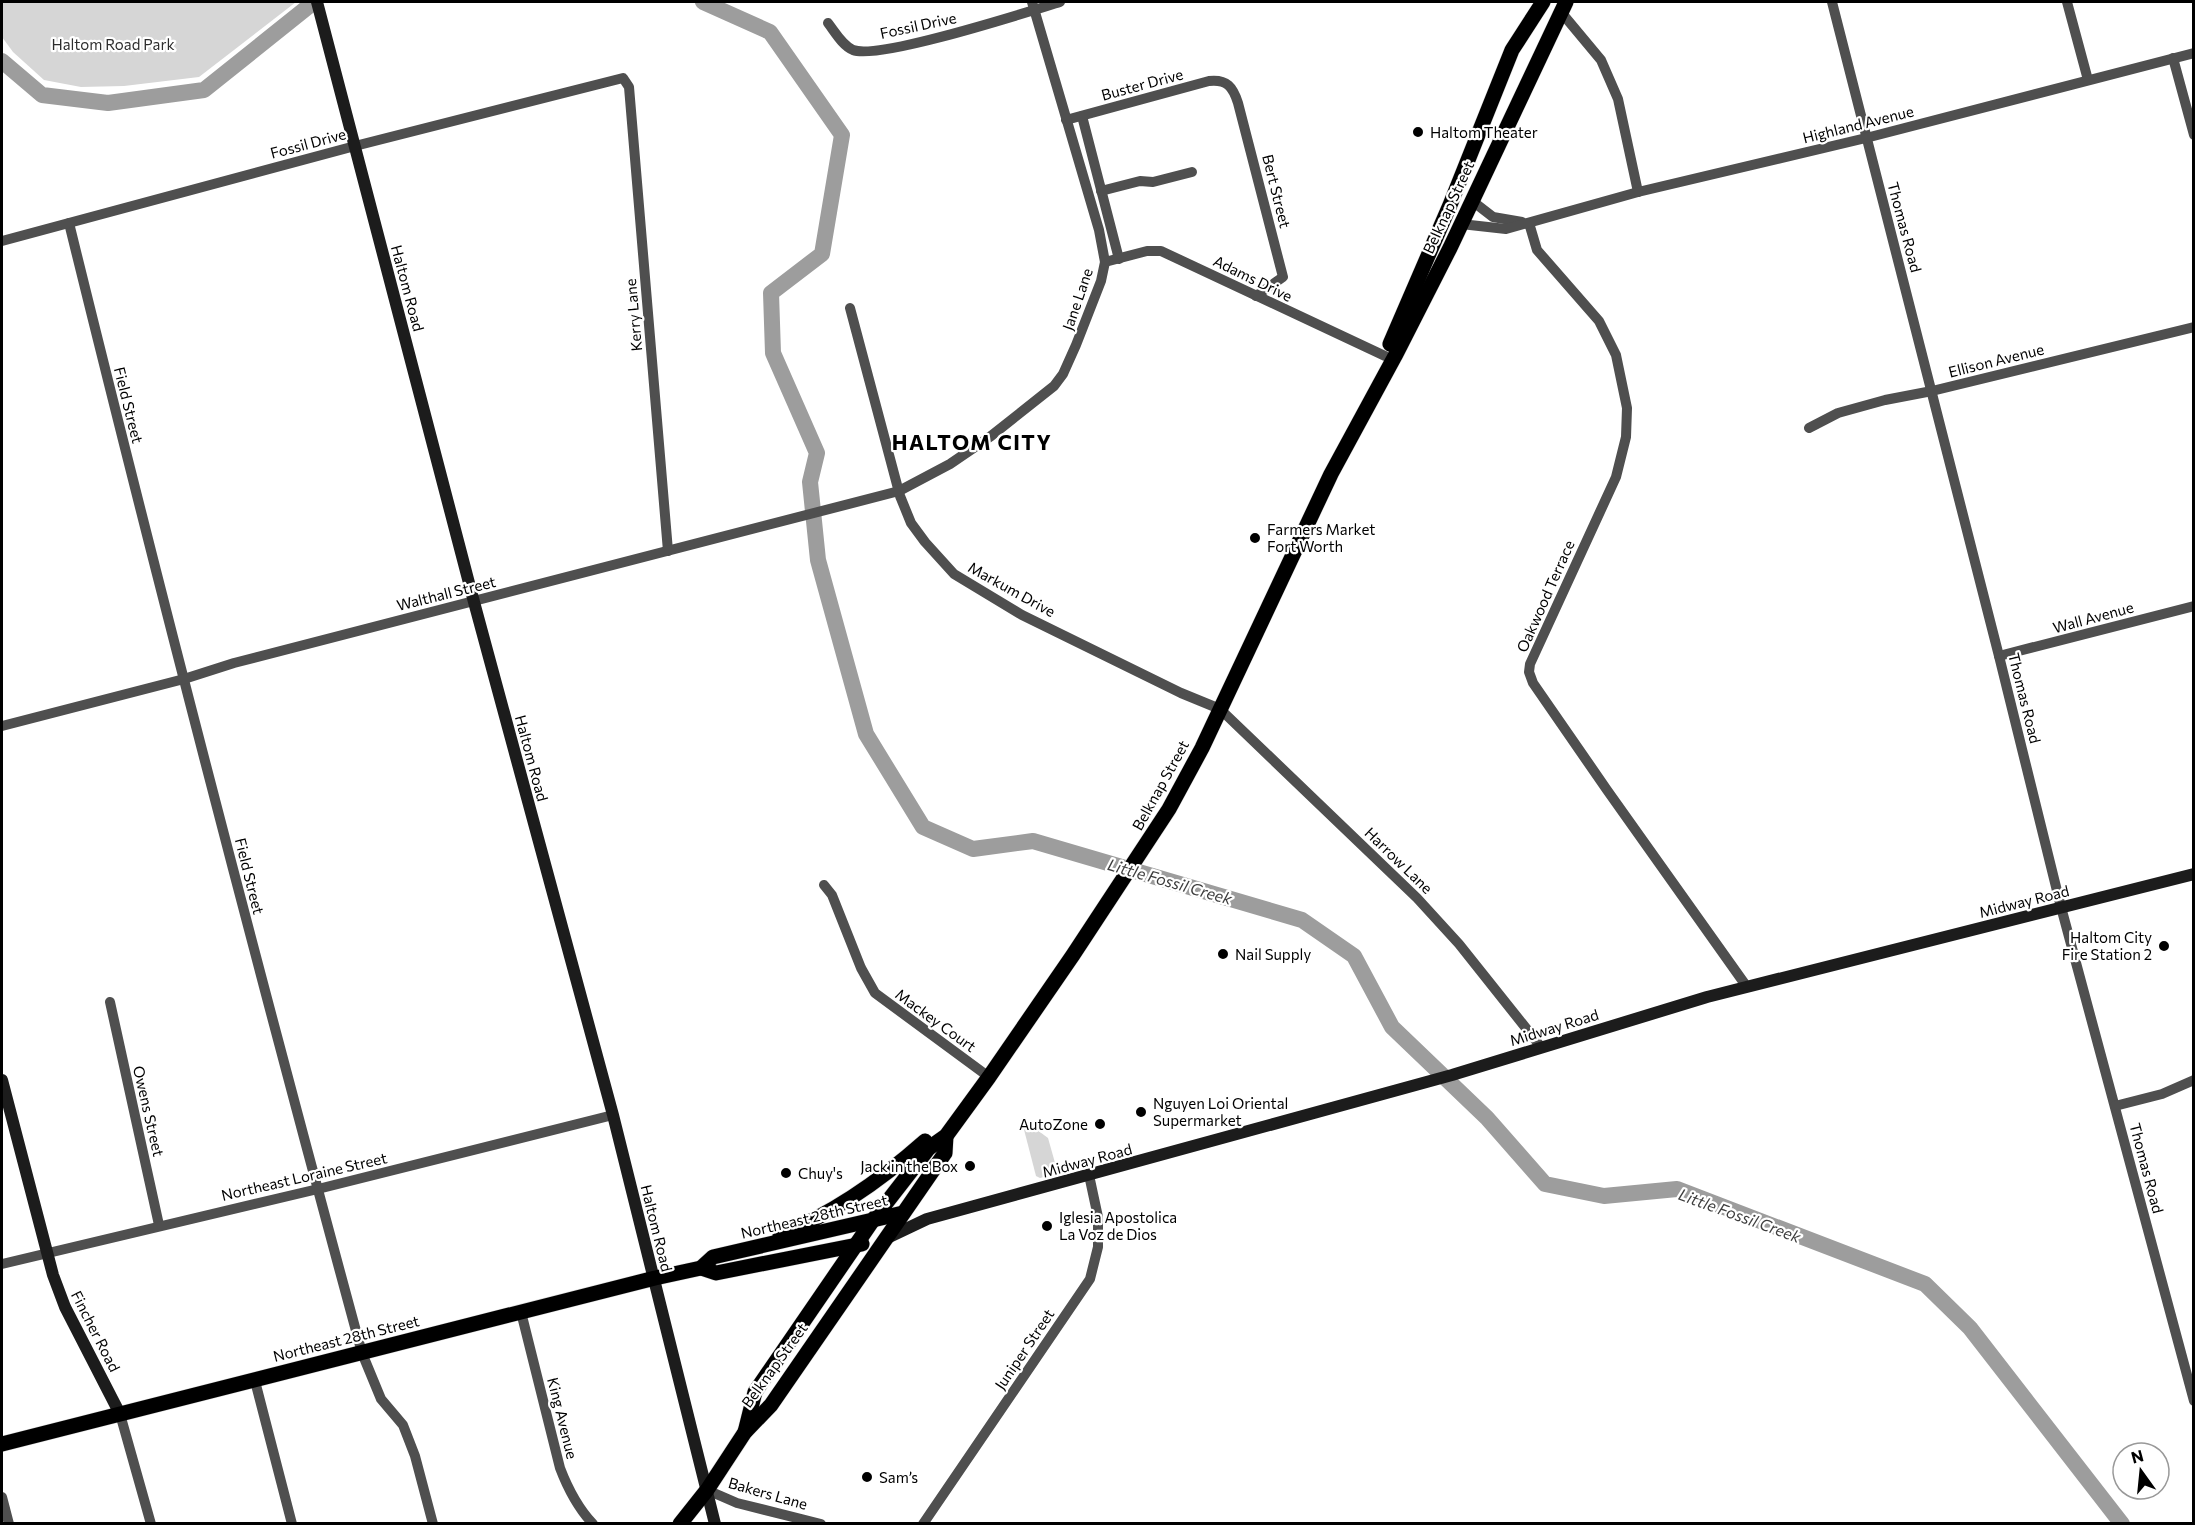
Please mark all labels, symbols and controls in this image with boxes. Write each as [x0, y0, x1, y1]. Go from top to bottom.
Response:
street label: Fossil Drive [878, 8, 958, 42]
park label: Haltom Road Park [51, 35, 175, 53]
street label: Buster Drive [1099, 64, 1185, 104]
street label: Highland Avenue [1801, 102, 1915, 146]
place label: Haltom Theater [1430, 123, 1538, 141]
street label: Fossil Drive [268, 124, 348, 162]
marker: Haltom Theater [1411, 125, 1425, 139]
street label: Bert Street [1259, 152, 1295, 230]
street label: Belknap Street [1419, 158, 1477, 256]
street label: Thomas Road [1884, 180, 1926, 274]
street label: Haltom Road [388, 243, 428, 333]
street label: Adams Drive [1211, 251, 1295, 305]
street label: Jane Lane [1058, 265, 1096, 332]
street label: Kerry Lane [621, 278, 645, 352]
street label: Ellison Avenue [1946, 339, 2046, 381]
street label: Field Street [111, 365, 147, 445]
district label: HALTOM CITY [892, 429, 1052, 454]
place label: Farmers Market Fort Worth [1267, 520, 1375, 555]
marker: Farmers Market Fort Worth [1248, 531, 1262, 545]
street label: Oakwood Terrace [1512, 537, 1578, 655]
street label: Markum Drive [965, 558, 1059, 620]
street label: Walthall Street [395, 572, 497, 614]
street label: Wall Avenue [2051, 598, 2135, 636]
street label: Thomas Road [2005, 651, 2045, 745]
street label: Haltom Road [512, 713, 552, 803]
street label: Belknap Street [1128, 737, 1192, 833]
street label: Harrow Lane [1361, 823, 1437, 897]
street label: Field Street [232, 836, 268, 916]
water label: Little Fossil Creek [1106, 854, 1235, 908]
street label: Midway Road [1977, 881, 2071, 921]
place label: Haltom City Fire Station 2 [2062, 928, 2152, 963]
marker: Haltom City Fire Station 2 [2157, 939, 2171, 953]
place label: Nail Supply [1235, 945, 1311, 963]
marker: Nail Supply [1216, 947, 1230, 961]
street label: Mackey Court [892, 985, 980, 1055]
street label: Midway Road [1507, 1005, 1601, 1049]
street label: Owens Street [130, 1064, 168, 1158]
place label: Nguyen Loi Oriental Supermarket [1153, 1094, 1288, 1129]
marker: Nguyen Loi Oriental Supermarket [1134, 1105, 1148, 1119]
place label: AutoZone [1019, 1115, 1088, 1133]
marker: AutoZone [1093, 1117, 1107, 1131]
street label: Thomas Road [2126, 1121, 2168, 1215]
street label: Midway Road [1040, 1139, 1134, 1181]
street label: Northeast Loraine Street [219, 1148, 389, 1204]
place label: Jack in the Box [860, 1157, 958, 1175]
marker: Jack in the Box [963, 1159, 977, 1173]
place label: Chuy's [798, 1164, 843, 1182]
marker: Chuy's [779, 1166, 793, 1180]
street label: Haltom Road [638, 1183, 676, 1273]
water label: Little Fossil Creek [1676, 1184, 1804, 1246]
street label: Northeast 28th Street [739, 1190, 889, 1242]
place label: Iglesia Apostolica La Voz de Dios [1059, 1208, 1177, 1243]
marker: Iglesia Apostolica La Voz de Dios [1040, 1219, 1054, 1233]
street label: Fincher Road [68, 1287, 124, 1375]
street label: Juniper Street [990, 1305, 1058, 1393]
street label: Northeast 28th Street [271, 1311, 421, 1365]
street label: Belknap Street [737, 1319, 811, 1411]
street label: King Avenue [544, 1375, 582, 1461]
north arrow [2111, 1441, 2171, 1501]
text: N [2129, 1445, 2145, 1467]
place label: Sam’s [879, 1468, 918, 1486]
marker: Sam’s [860, 1470, 874, 1484]
street label: Bakers Lane [726, 1473, 810, 1513]

